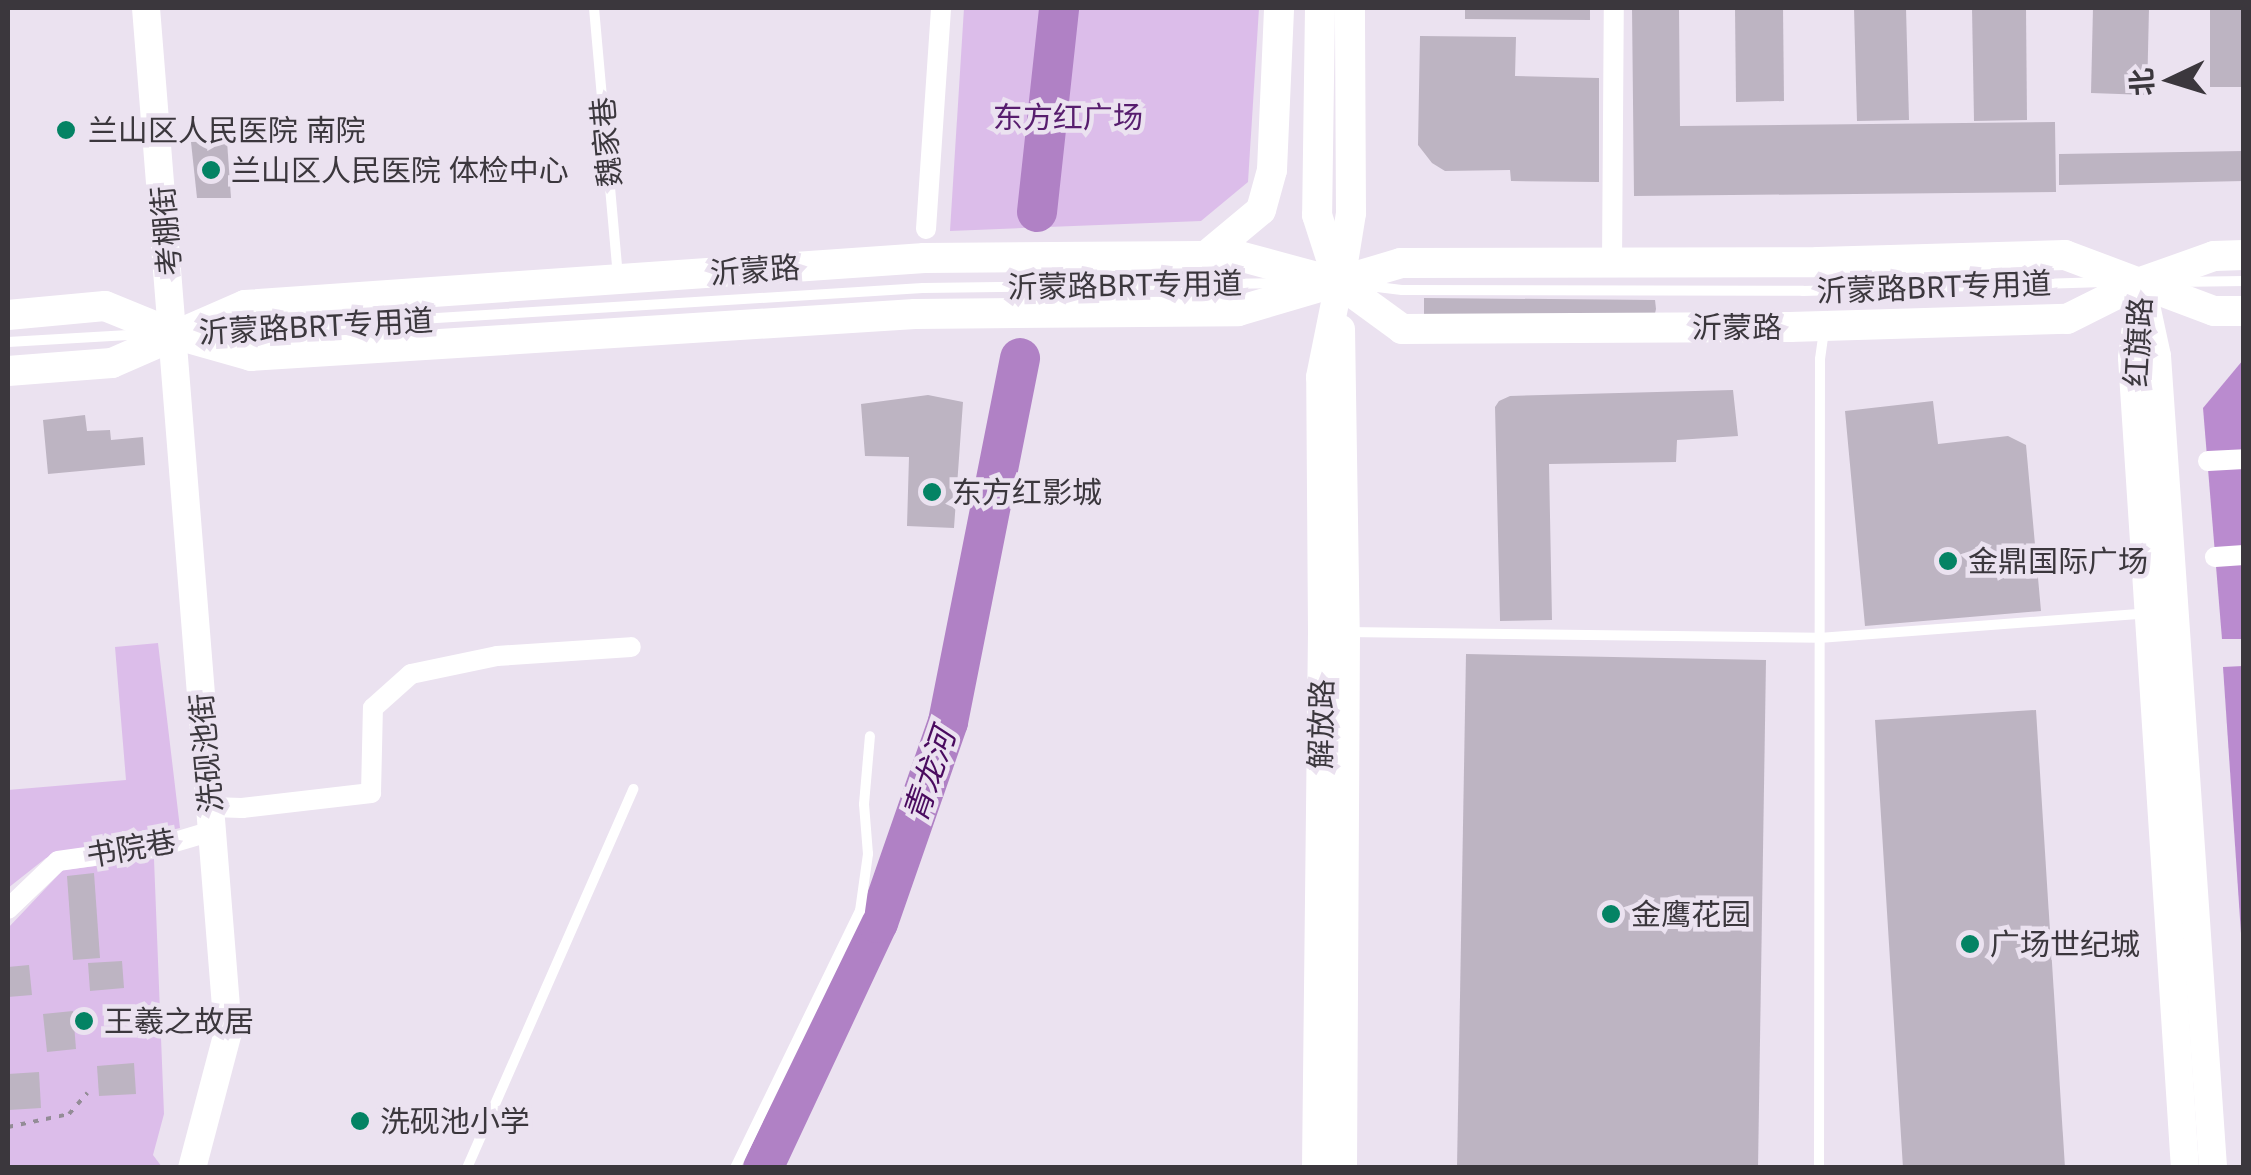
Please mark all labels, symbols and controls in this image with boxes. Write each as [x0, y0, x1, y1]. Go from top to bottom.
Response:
north arrow [2121, 30, 2221, 130]
text: 北 [2121, 67, 2161, 97]
street label: 魏家巷 [584, 96, 628, 188]
park label: 东方红广场 [993, 99, 1143, 135]
place label: 兰山区人民医院 南院 [88, 112, 366, 148]
marker: 兰山区人民医院 南院 [53, 117, 79, 143]
place label: 兰山区人民医院 体检中心 [231, 152, 569, 188]
marker: 兰山区人民医院 体检中心 [200, 159, 222, 181]
street label: 考棚街 [144, 185, 188, 277]
street label: 沂蒙路 [709, 249, 801, 291]
street label: 沂蒙路BRT专用道 [1007, 265, 1243, 305]
street label: 沂蒙路BRT专用道 [1816, 265, 2052, 309]
street label: 红旗路 [2118, 296, 2158, 388]
street label: 沂蒙路BRT专用道 [198, 302, 434, 350]
street label: 沂蒙路 [1692, 309, 1782, 345]
place label: 东方红影城 [952, 474, 1102, 510]
marker: 东方红影城 [921, 481, 943, 503]
place label: 金鼎国际广场 [1968, 543, 2148, 579]
marker: 金鼎国际广场 [1937, 550, 1959, 572]
street label: 解放路 [1302, 679, 1340, 769]
street label: 洗砚池街 [183, 692, 229, 814]
water label: 青龙河 [895, 723, 963, 827]
street label: 书院巷 [84, 822, 178, 874]
place label: 金鹰花园 [1631, 896, 1751, 932]
marker: 金鹰花园 [1600, 903, 1622, 925]
place label: 广场世纪城 [1990, 926, 2140, 962]
marker: 广场世纪城 [1959, 933, 1981, 955]
place label: 王羲之故居 [104, 1003, 254, 1039]
marker: 王羲之故居 [73, 1010, 95, 1032]
place label: 洗砚池小学 [380, 1103, 530, 1139]
marker: 洗砚池小学 [349, 1110, 371, 1132]

